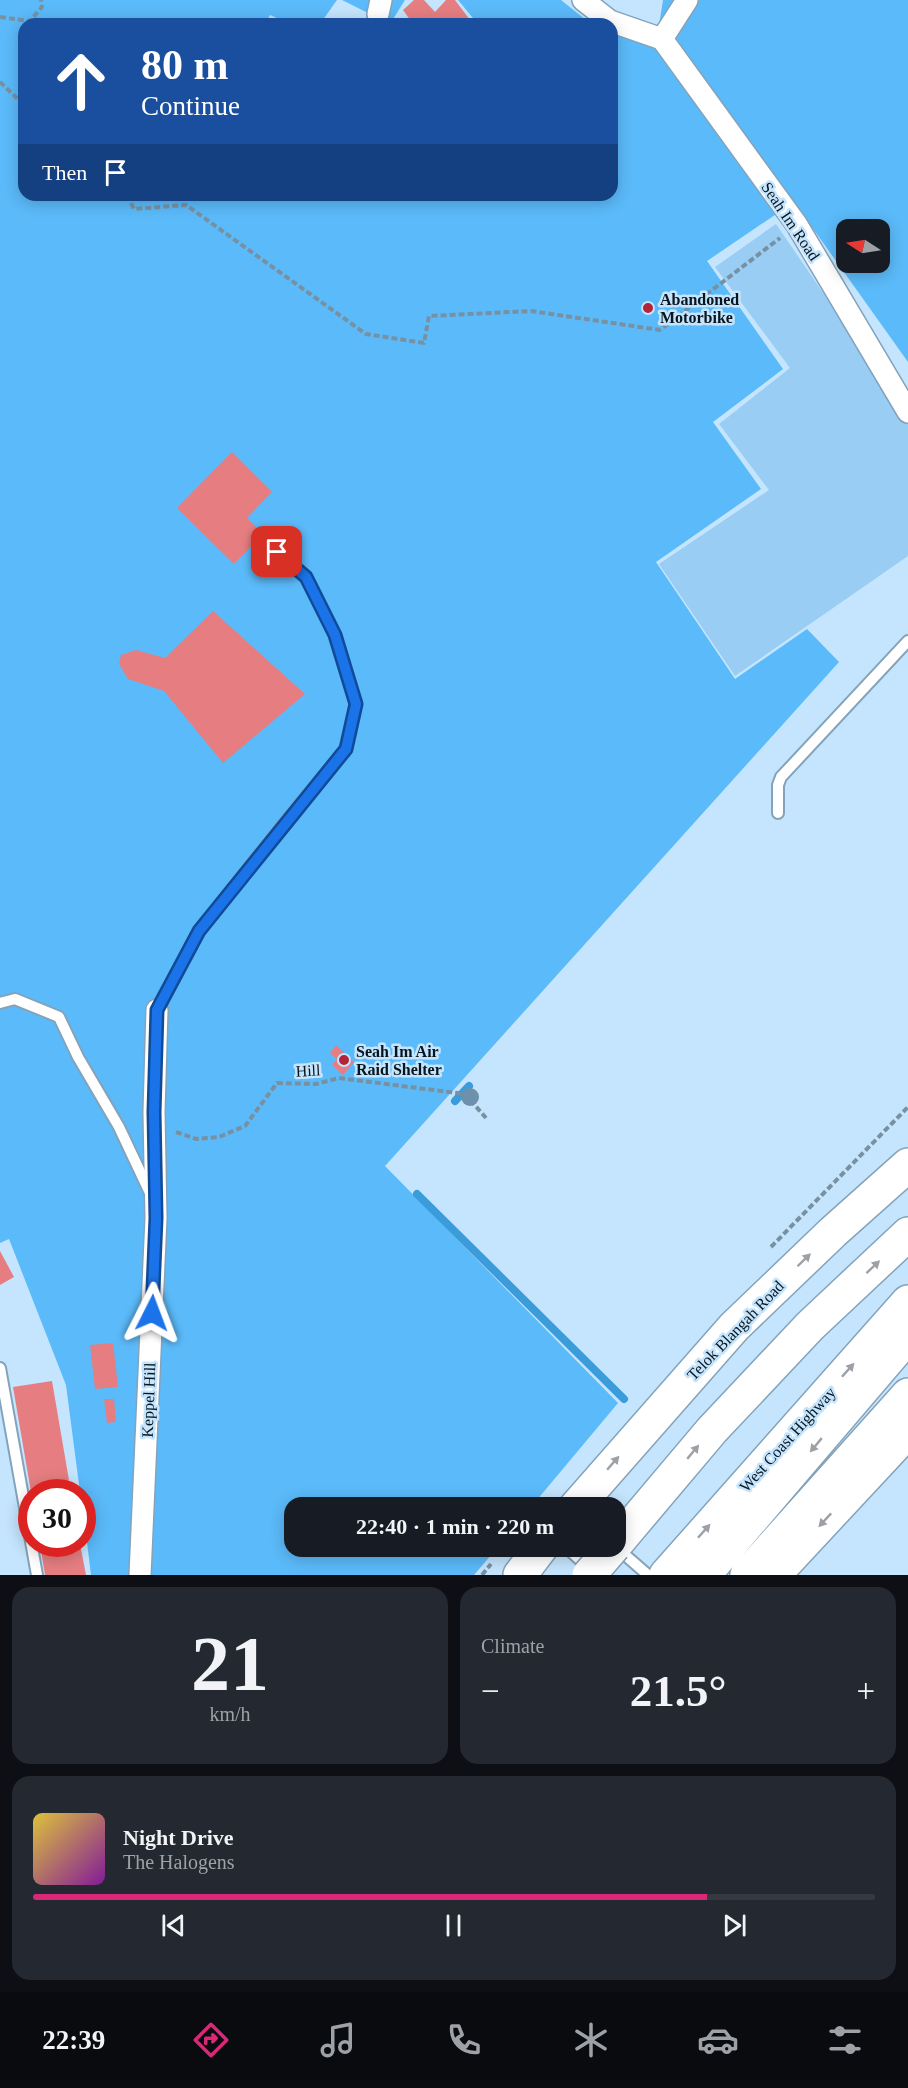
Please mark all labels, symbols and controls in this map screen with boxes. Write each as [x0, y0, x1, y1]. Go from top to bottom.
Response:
icon: ahead [42, 42, 120, 120]
text: 80 m [141, 42, 229, 88]
text: Continue [141, 91, 240, 121]
icon: arrive [99, 156, 132, 189]
text: Then [42, 160, 87, 185]
street label: Seah Im Road [758, 179, 823, 264]
north arrow [836, 219, 890, 273]
map controls [836, 219, 890, 273]
place label: Abandoned Motorbike [660, 291, 739, 326]
marker: Abandoned Motorbike [641, 301, 655, 315]
pin [251, 526, 302, 577]
icon: arrive [260, 535, 293, 568]
place label: Seah Im Air Raid Shelter [356, 1043, 442, 1078]
marker: Seah Im Air Raid Shelter [337, 1053, 351, 1067]
street label: Hill [295, 1061, 321, 1080]
one-way arrow [796, 1253, 811, 1267]
one-way arrow [865, 1261, 880, 1274]
street label: Telok Blangah Road [684, 1277, 788, 1384]
position arrow [120, 1281, 184, 1345]
street label: Keppel Hill [139, 1362, 159, 1438]
one-way arrow [841, 1363, 854, 1378]
street label: West Coast Highway [736, 1384, 839, 1496]
one-way arrow [809, 1437, 822, 1452]
one-way arrow [687, 1444, 700, 1460]
one-way arrow [606, 1456, 619, 1471]
speed limit sign: 30 [18, 1479, 96, 1557]
one-way arrow [818, 1512, 832, 1527]
text: 22:40 · 1 min · 220 m [356, 1514, 554, 1539]
one-way arrow [698, 1523, 711, 1539]
text: 21 [191, 1620, 269, 1707]
text: Climate [481, 1635, 544, 1657]
text: 21.5° [630, 1666, 726, 1716]
text: − [481, 1673, 500, 1709]
text: + [856, 1673, 875, 1709]
text: km/h [209, 1703, 251, 1725]
text: Night Drive [123, 1825, 234, 1850]
text: The Halogens [123, 1851, 235, 1873]
icon: previous [157, 1909, 190, 1942]
icon: pause [437, 1909, 470, 1942]
icon: next [718, 1909, 751, 1942]
icon: directions [190, 2019, 232, 2061]
icon: music [317, 2019, 359, 2061]
icon: phone [443, 2019, 485, 2061]
icon: climate [570, 2019, 612, 2061]
icon: car [697, 2019, 739, 2061]
icon: filters [824, 2019, 866, 2061]
text: 22:39 [42, 2025, 105, 2055]

